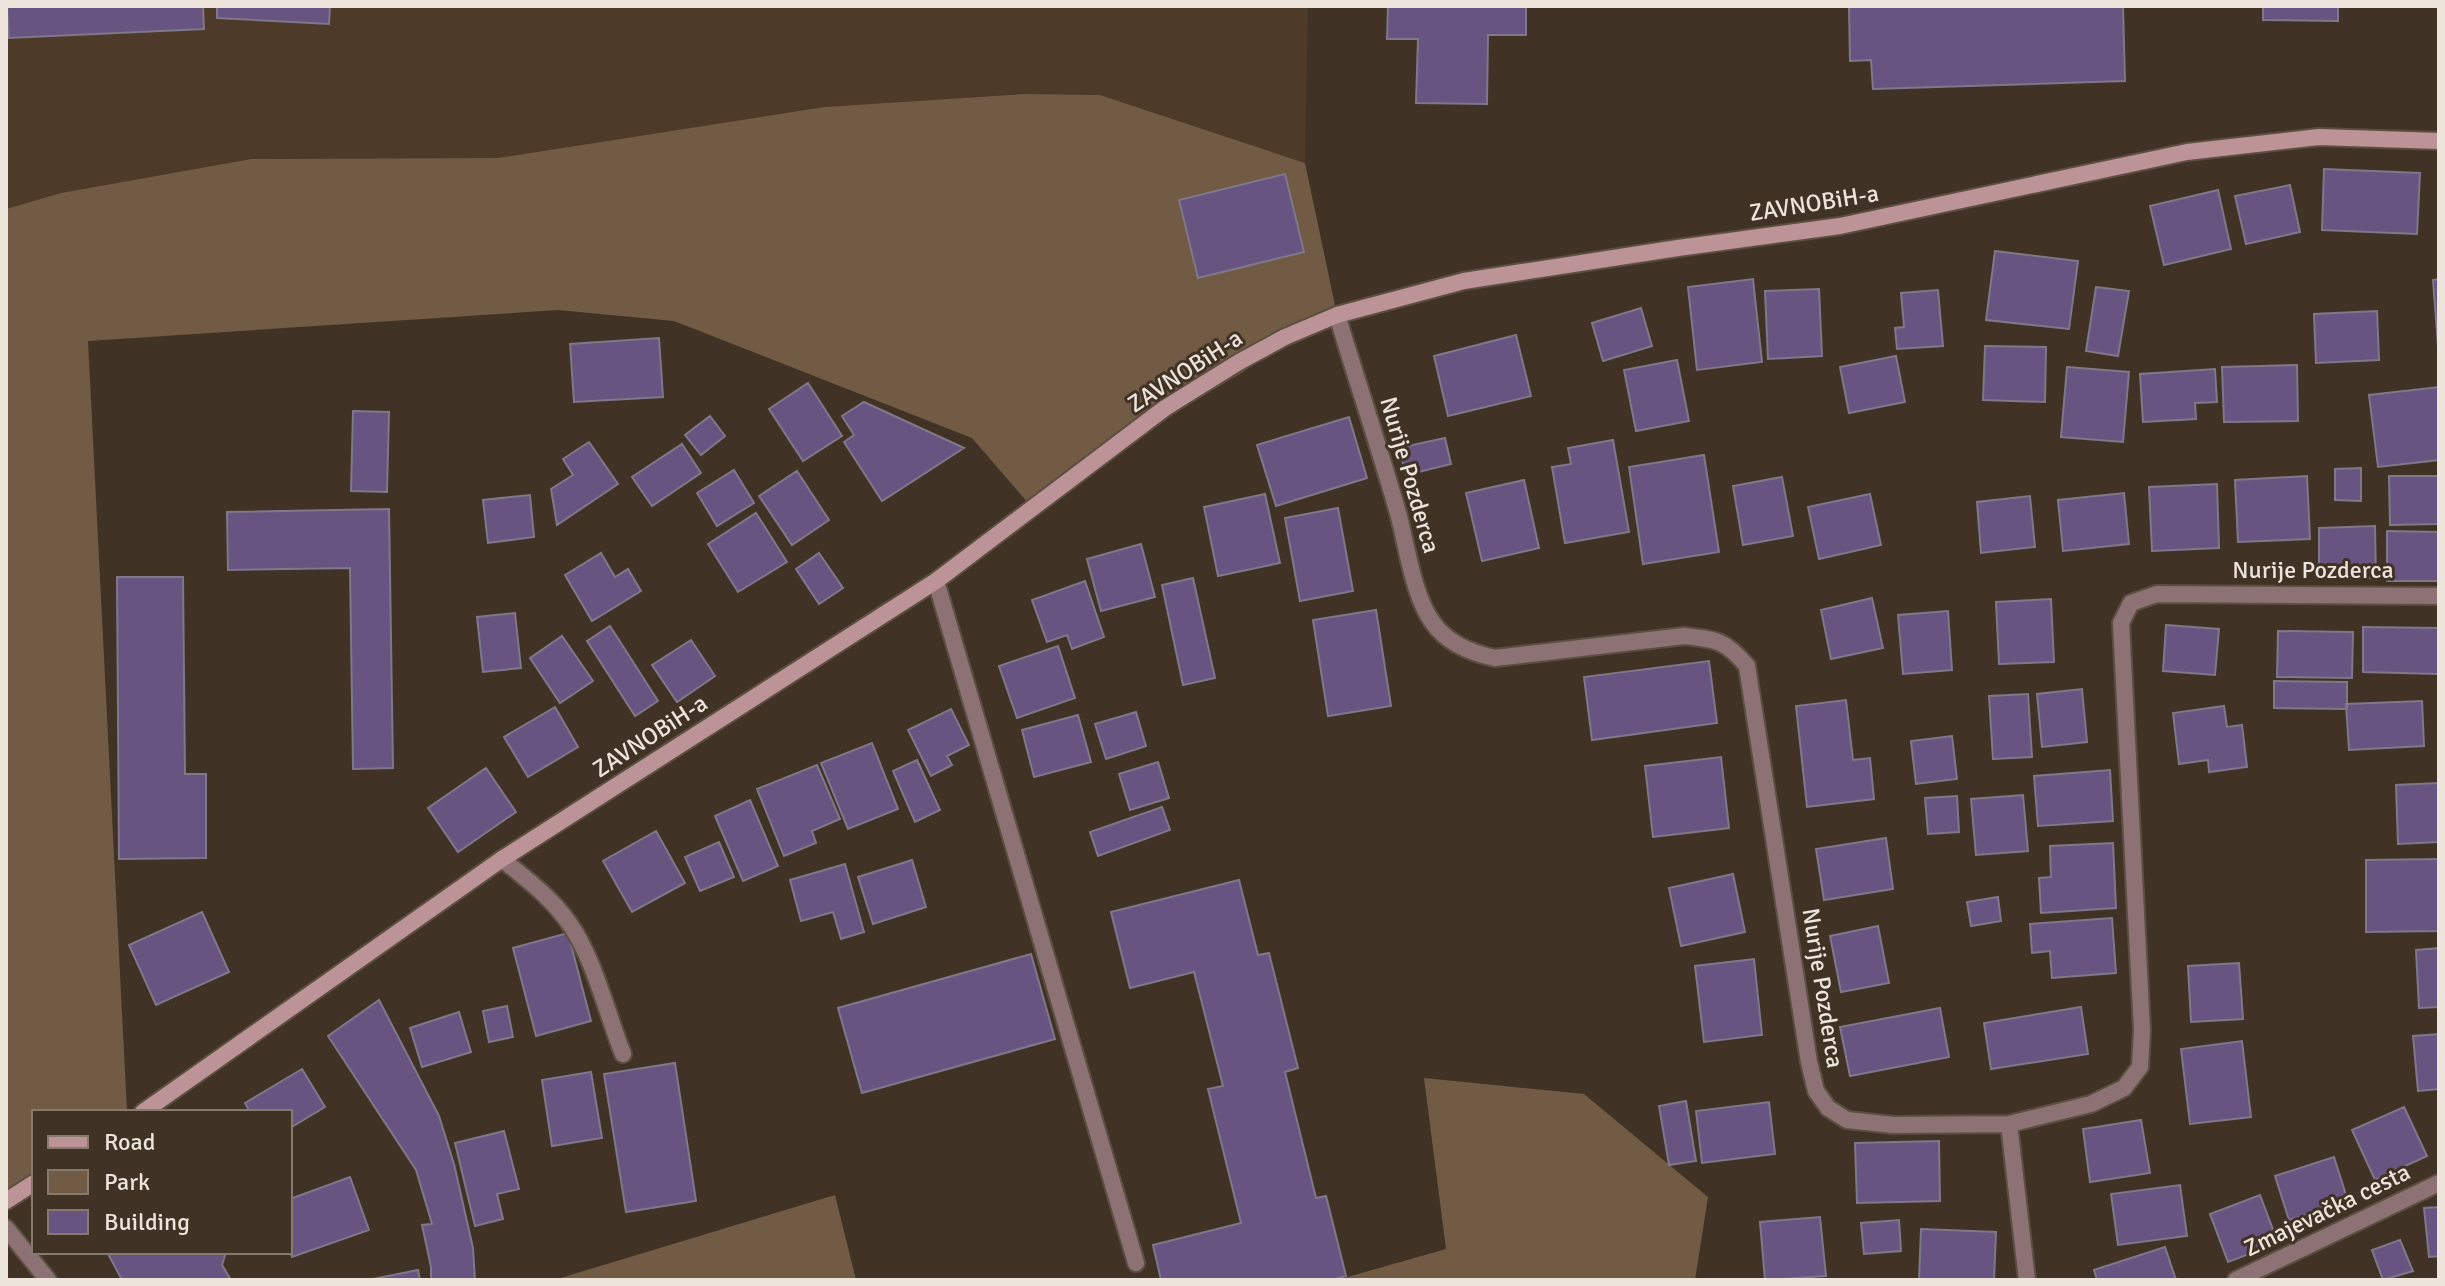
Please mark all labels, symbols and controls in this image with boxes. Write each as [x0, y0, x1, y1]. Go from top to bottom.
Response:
street label: ZAVNOBiH-a [1747, 178, 1881, 228]
street label: ZAVNOBiH-a [1122, 323, 1248, 419]
street label: Nurije Pozderca [1373, 393, 1447, 557]
street label: Nurije Pozderca [2232, 555, 2394, 585]
street label: ZAVNOBiH-a [587, 688, 713, 784]
street label: Nurije Pozderca [1796, 906, 1850, 1070]
legend [32, 1110, 292, 1254]
text: Road [104, 1127, 155, 1157]
street label: Zmajevačka cesta [2239, 1157, 2415, 1263]
text: Park [104, 1167, 150, 1197]
text: Building [104, 1207, 190, 1237]

